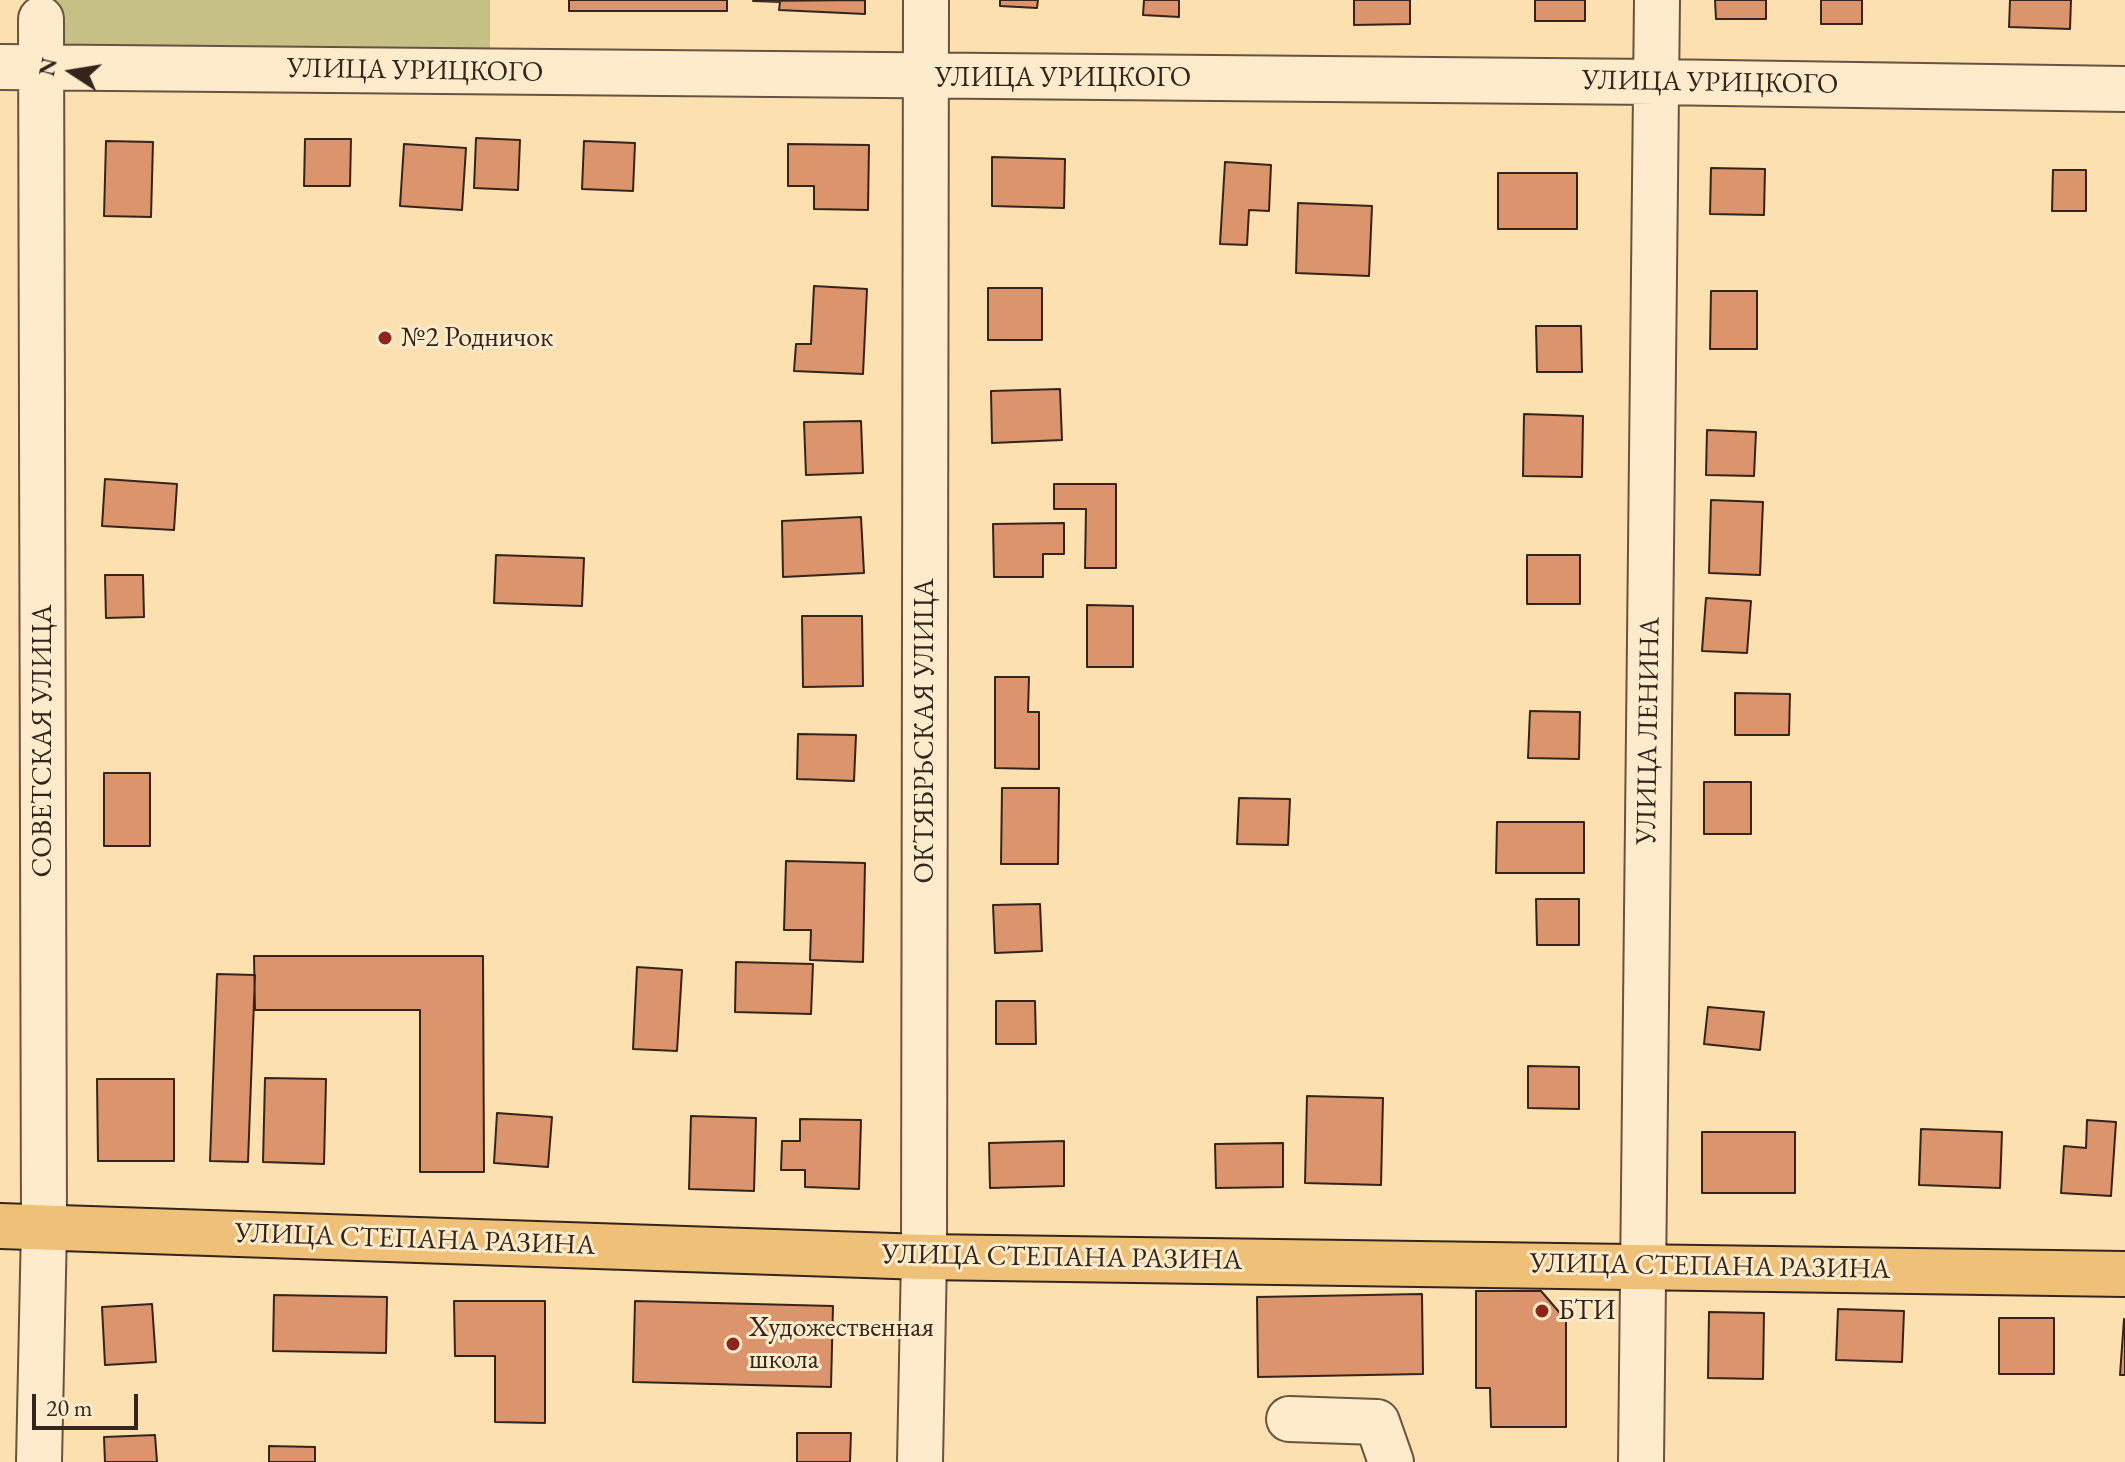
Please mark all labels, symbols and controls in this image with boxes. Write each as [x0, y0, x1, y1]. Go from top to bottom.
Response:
north arrow [32, 32, 112, 112]
street label: УЛИЦА УРИЦКОГО [287, 52, 543, 90]
text: N [32, 55, 64, 79]
street label: УЛИЦА УРИЦКОГО [935, 61, 1191, 95]
street label: УЛИЦА УРИЦКОГО [1582, 64, 1838, 102]
place label: №2 Родничок [401, 321, 553, 355]
marker: №2 Родничок [376, 329, 394, 347]
street label: ОКТЯБРЬСКАЯ УЛИЦА [908, 578, 942, 884]
street label: СОВЕТСКАЯ УЛИЦА [26, 604, 60, 878]
street label: УЛИЦА ЛЕНИНА [1630, 617, 1668, 845]
street label: УЛИЦА СТЕПАНА РАЗИНА [234, 1217, 596, 1263]
street label: УЛИЦА СТЕПАНА РАЗИНА [881, 1238, 1243, 1278]
street label: УЛИЦА СТЕПАНА РАЗИНА [1529, 1247, 1891, 1287]
place label: БТИ [1558, 1294, 1615, 1328]
marker: БТИ [1533, 1302, 1551, 1320]
place label: Художественная школа [749, 1311, 934, 1377]
marker: Художественная школа [724, 1335, 742, 1353]
scale bar [36, 1378, 142, 1428]
text: 20 m [46, 1392, 93, 1423]

